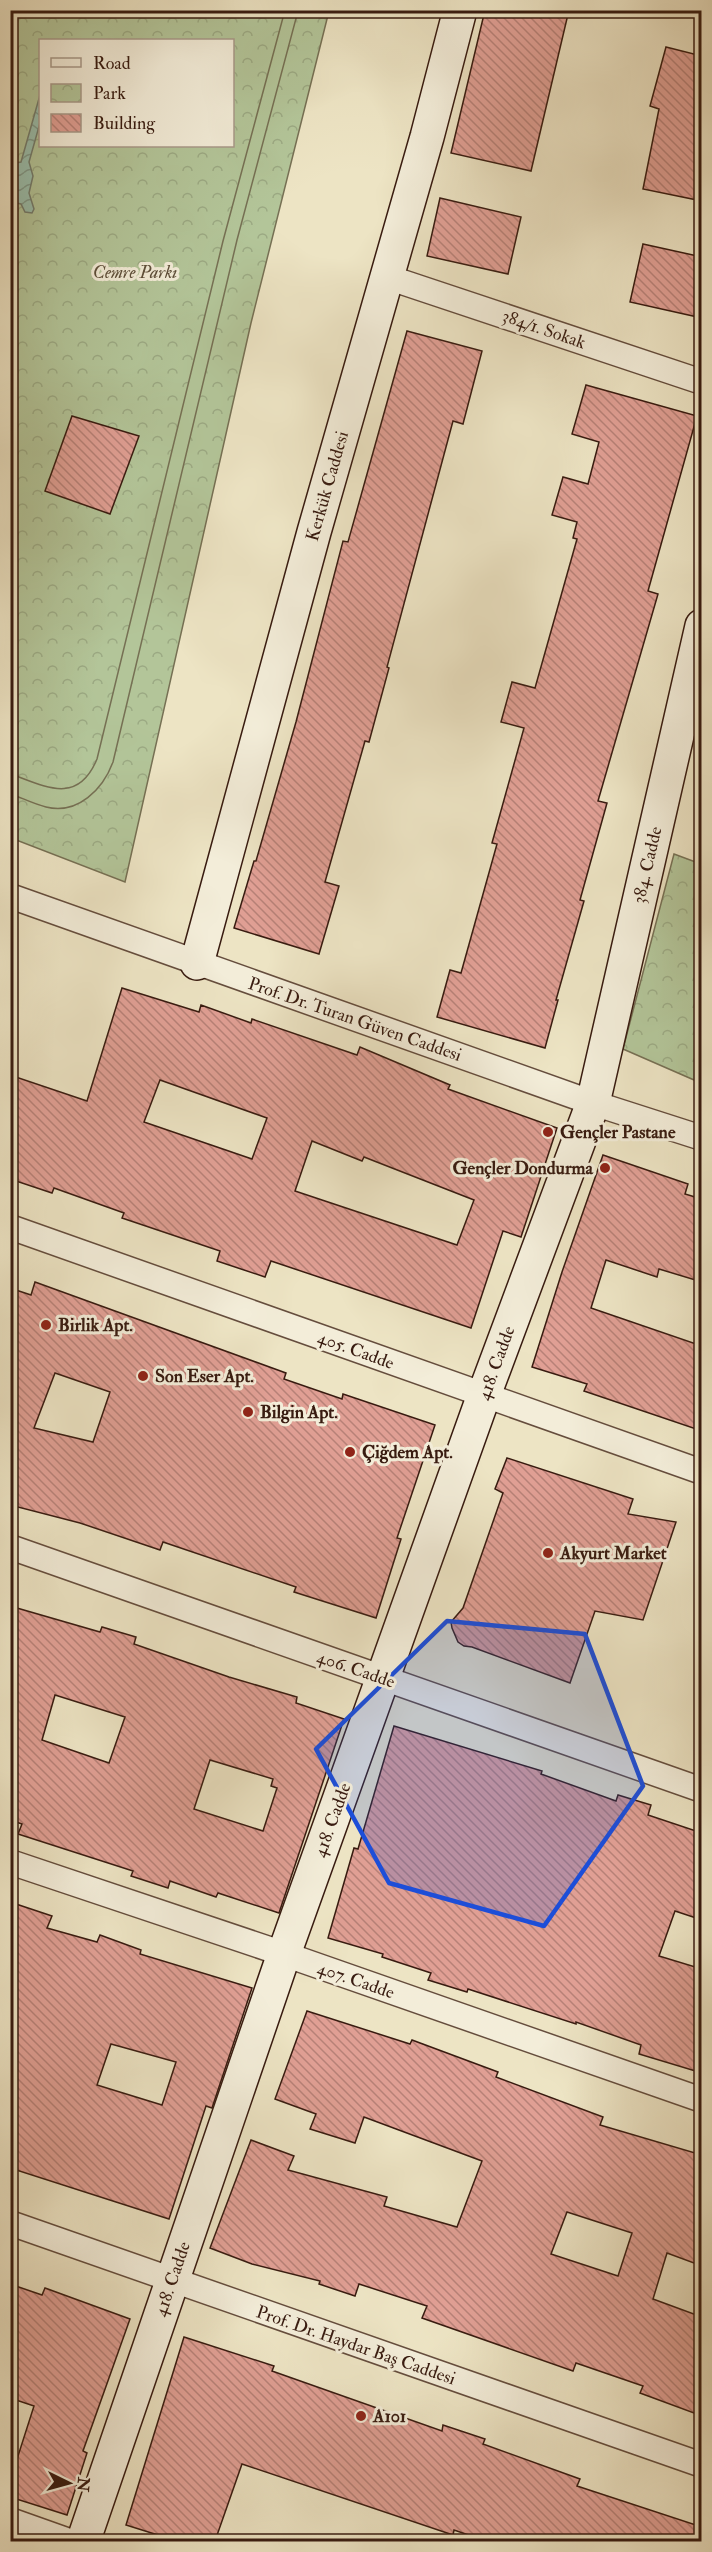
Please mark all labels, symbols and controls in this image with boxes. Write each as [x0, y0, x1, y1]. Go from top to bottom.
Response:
legend [39, 39, 234, 147]
text: Road [93, 52, 131, 75]
text: Park [93, 82, 126, 105]
text: Building [93, 112, 156, 135]
park label: Cemre Parkı [93, 261, 177, 284]
street label: 384/1. Sokak [499, 304, 589, 355]
street label: Kerkük Caddesi [301, 428, 354, 544]
street label: 384. Cadde [627, 824, 668, 906]
street label: Prof. Dr. Turan Güven Caddesi [245, 972, 465, 1067]
place label: Gençler Pastane [560, 1121, 676, 1144]
marker: Gençler Pastane [541, 1125, 555, 1139]
place label: Gençler Dondurma [452, 1157, 594, 1180]
marker: Gençler Dondurma [598, 1161, 612, 1175]
place label: Birlik Apt. [58, 1314, 133, 1337]
marker: Birlik Apt. [39, 1318, 53, 1332]
street label: 418. Cadde [472, 1322, 521, 1404]
street label: 405. Cadde [315, 1326, 398, 1375]
place label: Son Eser Apt. [155, 1365, 254, 1388]
marker: Son Eser Apt. [136, 1369, 150, 1383]
place label: Bilgin Apt. [260, 1401, 338, 1424]
marker: Bilgin Apt. [241, 1405, 255, 1419]
place label: Çiğdem Apt. [362, 1441, 453, 1464]
marker: Çiğdem Apt. [343, 1445, 357, 1459]
place label: Akyurt Market [559, 1542, 667, 1565]
marker: Akyurt Market [541, 1546, 555, 1560]
street label: 406. Cadde [314, 1645, 398, 1694]
street label: 418. Cadde [308, 1779, 357, 1861]
street label: 407. Cadde [314, 1957, 398, 2004]
street label: 418. Cadde [149, 2238, 196, 2320]
street label: Prof. Dr. Haydar Baş Caddesi [253, 2301, 459, 2391]
place label: A101 [372, 2405, 406, 2428]
marker: A101 [354, 2409, 368, 2423]
north arrow [39, 2453, 99, 2513]
text: N [72, 2475, 94, 2493]

